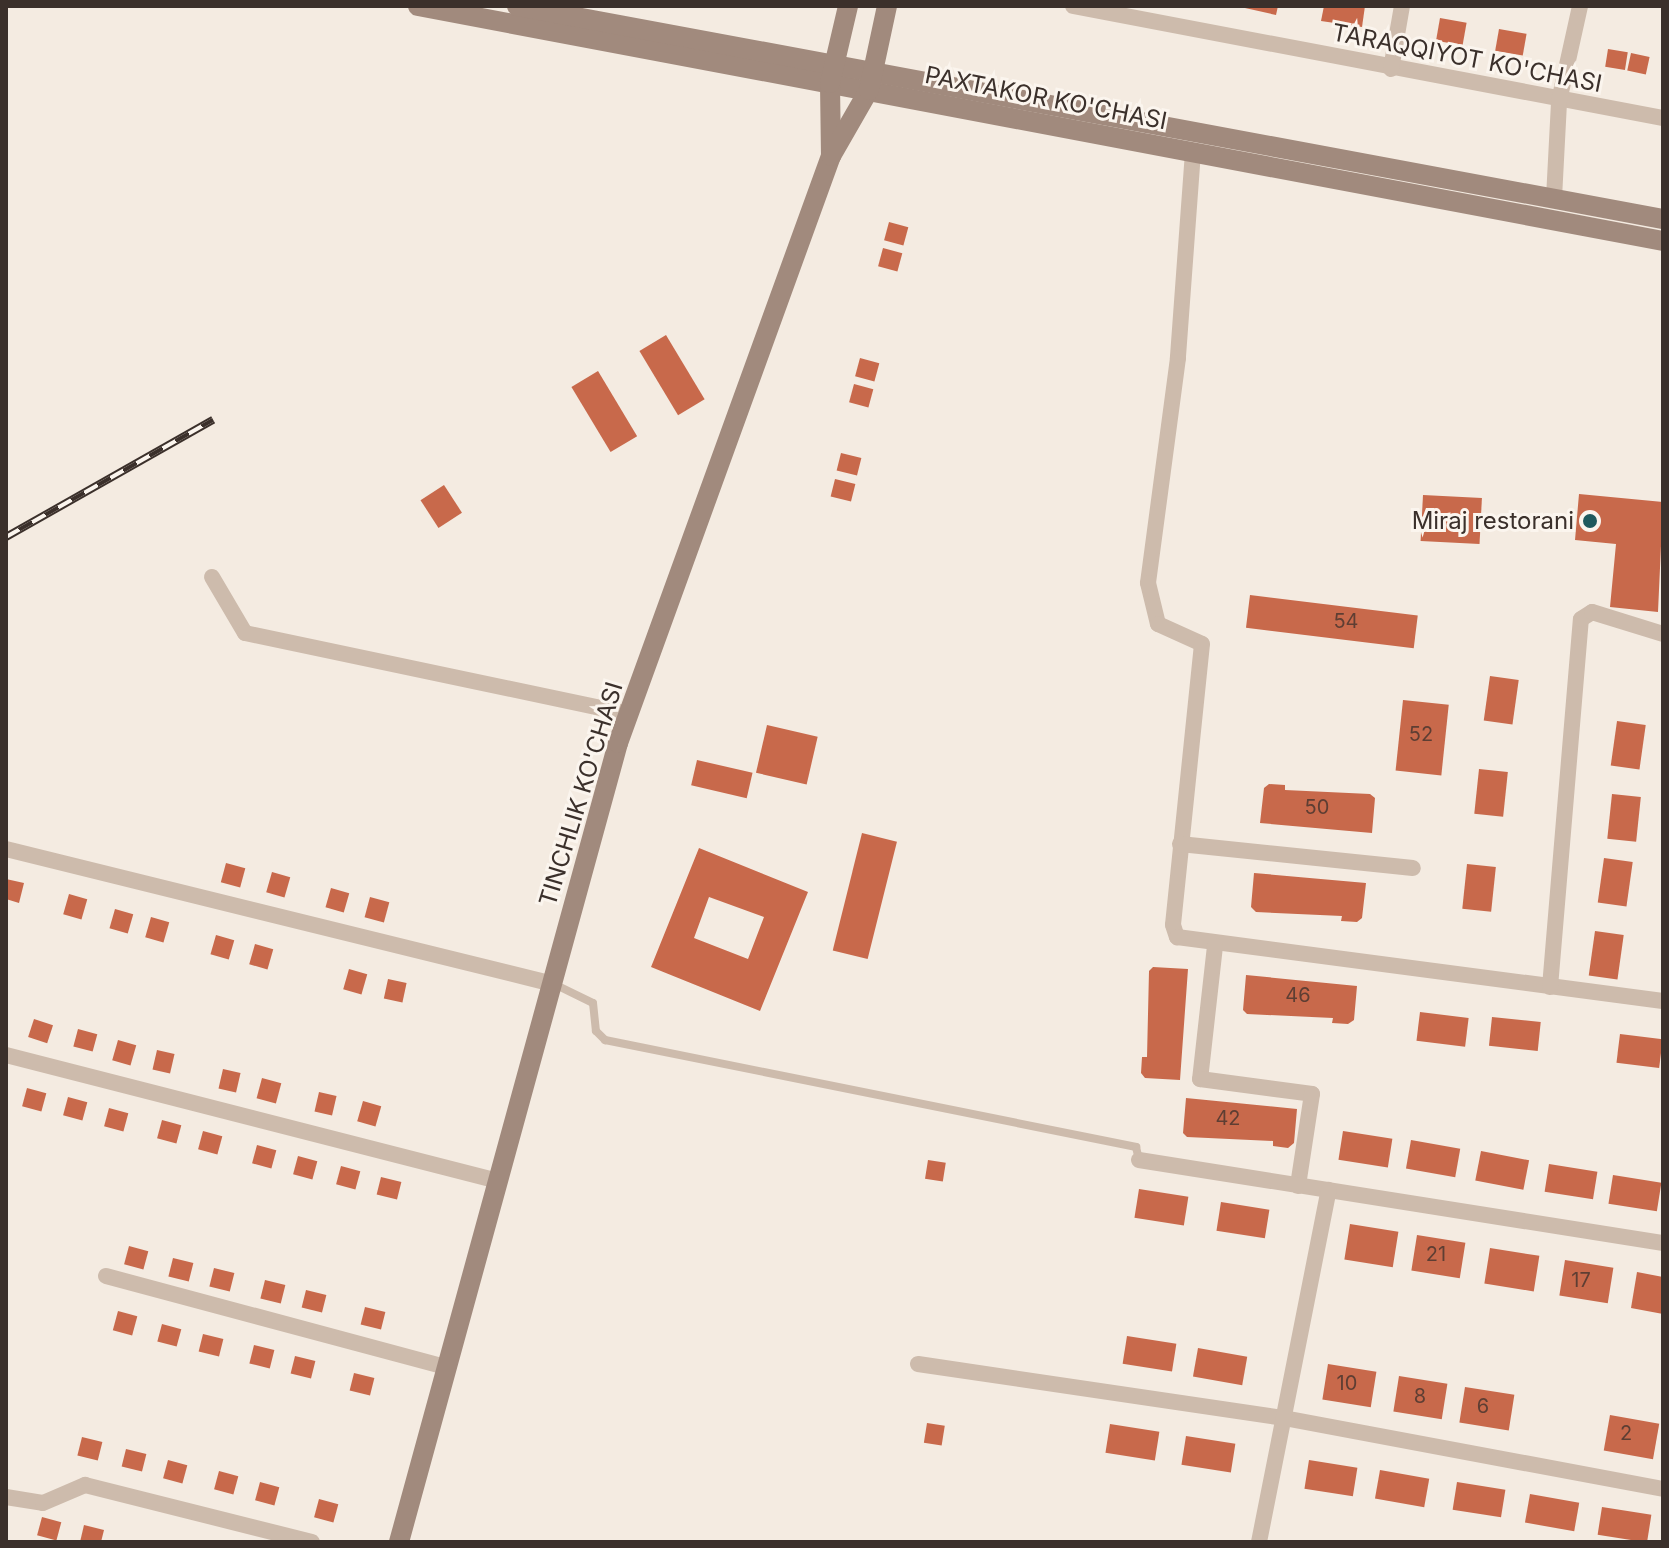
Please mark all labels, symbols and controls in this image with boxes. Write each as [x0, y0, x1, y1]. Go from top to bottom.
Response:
street label: TARAQQIYOT KO'CHASI [1330, 18, 1604, 98]
street label: PAXTAKOR KO'CHASI [922, 60, 1170, 136]
place label: Miraj restorani [1412, 507, 1574, 535]
marker: Miraj restorani [1581, 512, 1599, 530]
house number: 54 [1333, 609, 1359, 633]
street label: TINCHLIK KO'CHASI [533, 678, 629, 910]
house number: 52 [1409, 722, 1433, 746]
house number: 50 [1305, 795, 1329, 819]
house number: 46 [1285, 983, 1311, 1007]
house number: 42 [1215, 1106, 1241, 1130]
house number: 21 [1426, 1242, 1446, 1266]
house number: 17 [1571, 1268, 1591, 1292]
house number: 10 [1337, 1371, 1357, 1395]
house number: 8 [1414, 1384, 1426, 1408]
house number: 6 [1477, 1394, 1489, 1418]
house number: 2 [1620, 1421, 1632, 1445]

